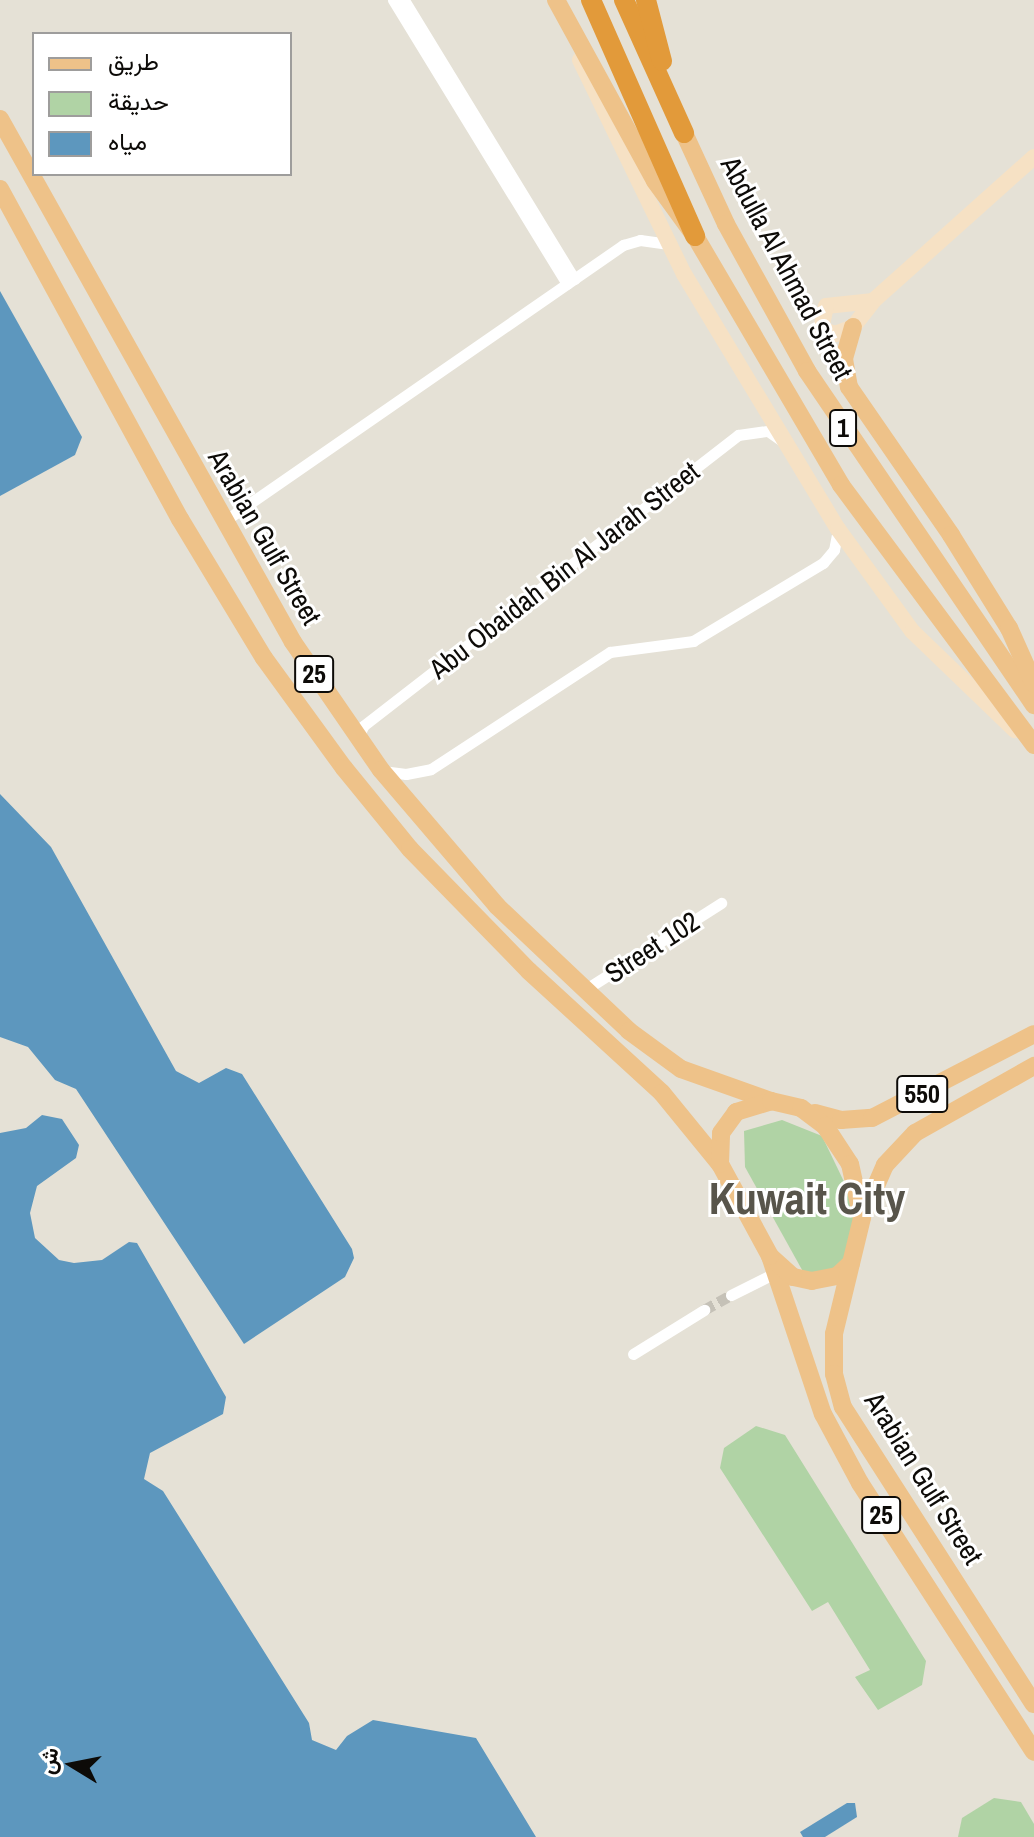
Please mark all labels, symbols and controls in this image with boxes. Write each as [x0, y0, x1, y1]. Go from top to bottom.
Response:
legend [32, 32, 292, 176]
text: طريق [108, 45, 159, 77]
text: حديقة [108, 85, 169, 117]
text: مياه [108, 125, 147, 157]
street label: Abdulla Al Ahmad Street [713, 150, 861, 386]
road number: 1 [829, 406, 857, 450]
street label: Arabian Gulf Street [201, 443, 329, 631]
street label: Abu Obaidah Bin Al Jarah Street [422, 454, 706, 686]
road number: 25 [294, 652, 334, 696]
street label: Street 102 [598, 904, 706, 990]
road number: 550 [896, 1072, 948, 1116]
district label: Kuwait City [709, 1172, 905, 1224]
street label: Arabian Gulf Street [858, 1386, 990, 1570]
road number: 25 [861, 1493, 901, 1537]
north arrow [32, 1725, 112, 1805]
text: ش [31, 1745, 65, 1776]

